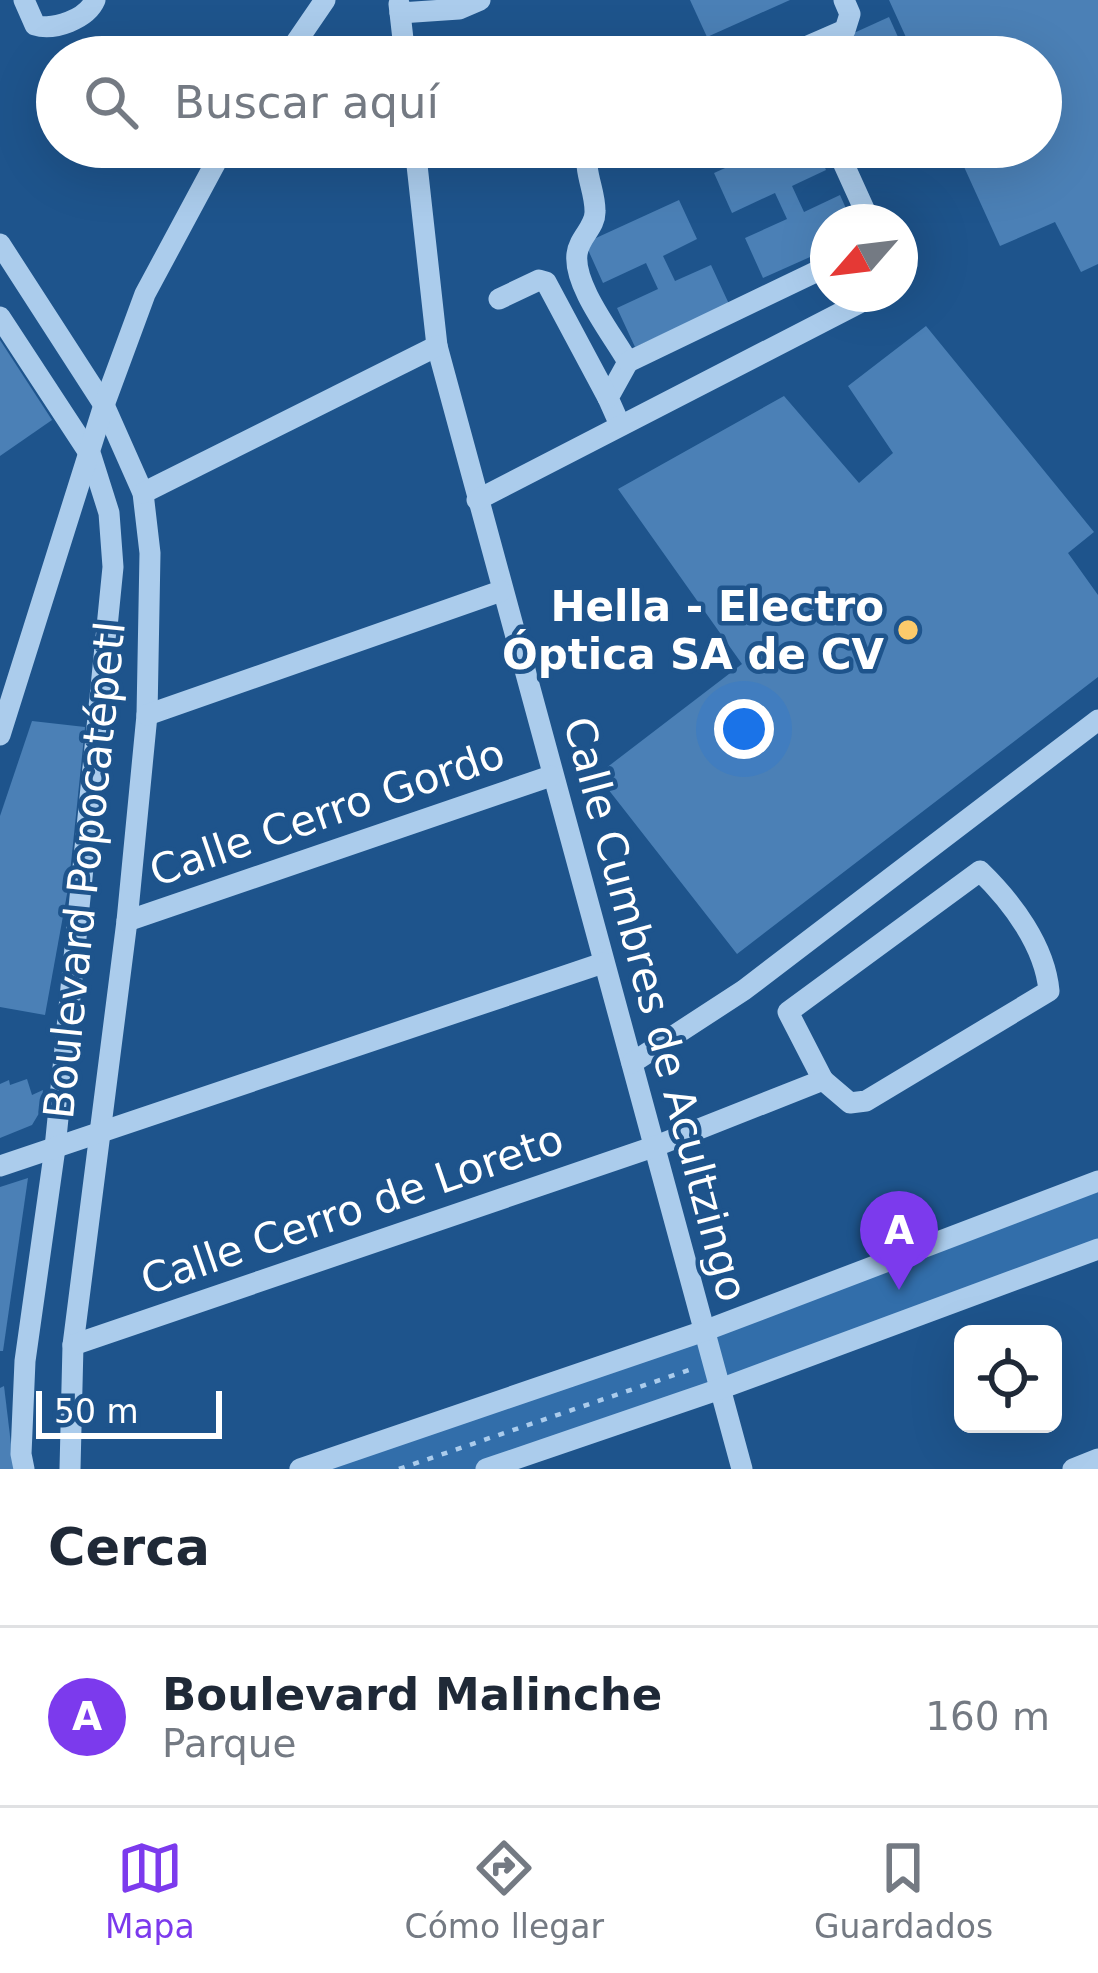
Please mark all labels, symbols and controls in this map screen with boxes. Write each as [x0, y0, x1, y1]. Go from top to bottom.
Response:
search box [36, 36, 1062, 168]
icon: search [78, 69, 144, 135]
text: Buscar aquí [174, 76, 439, 129]
north arrow [810, 204, 918, 312]
place label: Hella - Electro Óptica SA de CV [502, 582, 884, 679]
marker: Hella - Electro Óptica SA de CV [895, 617, 921, 643]
street label: Boulevard Popocatépetl [34, 619, 135, 1121]
your location [714, 699, 774, 759]
street label: Calle Cumbres de Acultzingo [554, 712, 757, 1307]
street label: Calle Cerro Gordo [143, 729, 511, 896]
street label: Calle Cerro de Loreto [135, 1114, 570, 1305]
pin: A [860, 1191, 938, 1290]
map controls [954, 1325, 1062, 1433]
button: locate [954, 1325, 1062, 1433]
scale bar [36, 1385, 222, 1438]
text: 50 m [54, 1392, 139, 1431]
text: Cerca [48, 1518, 210, 1577]
text: Boulevard Malinche [162, 1668, 662, 1721]
text: A [72, 1694, 102, 1739]
text: 160 m [925, 1694, 1050, 1739]
text: Parque [162, 1721, 296, 1766]
tab: Mapa [105, 1835, 195, 1946]
tab: Cómo llegar [405, 1835, 604, 1946]
tab: Guardados [814, 1835, 993, 1946]

